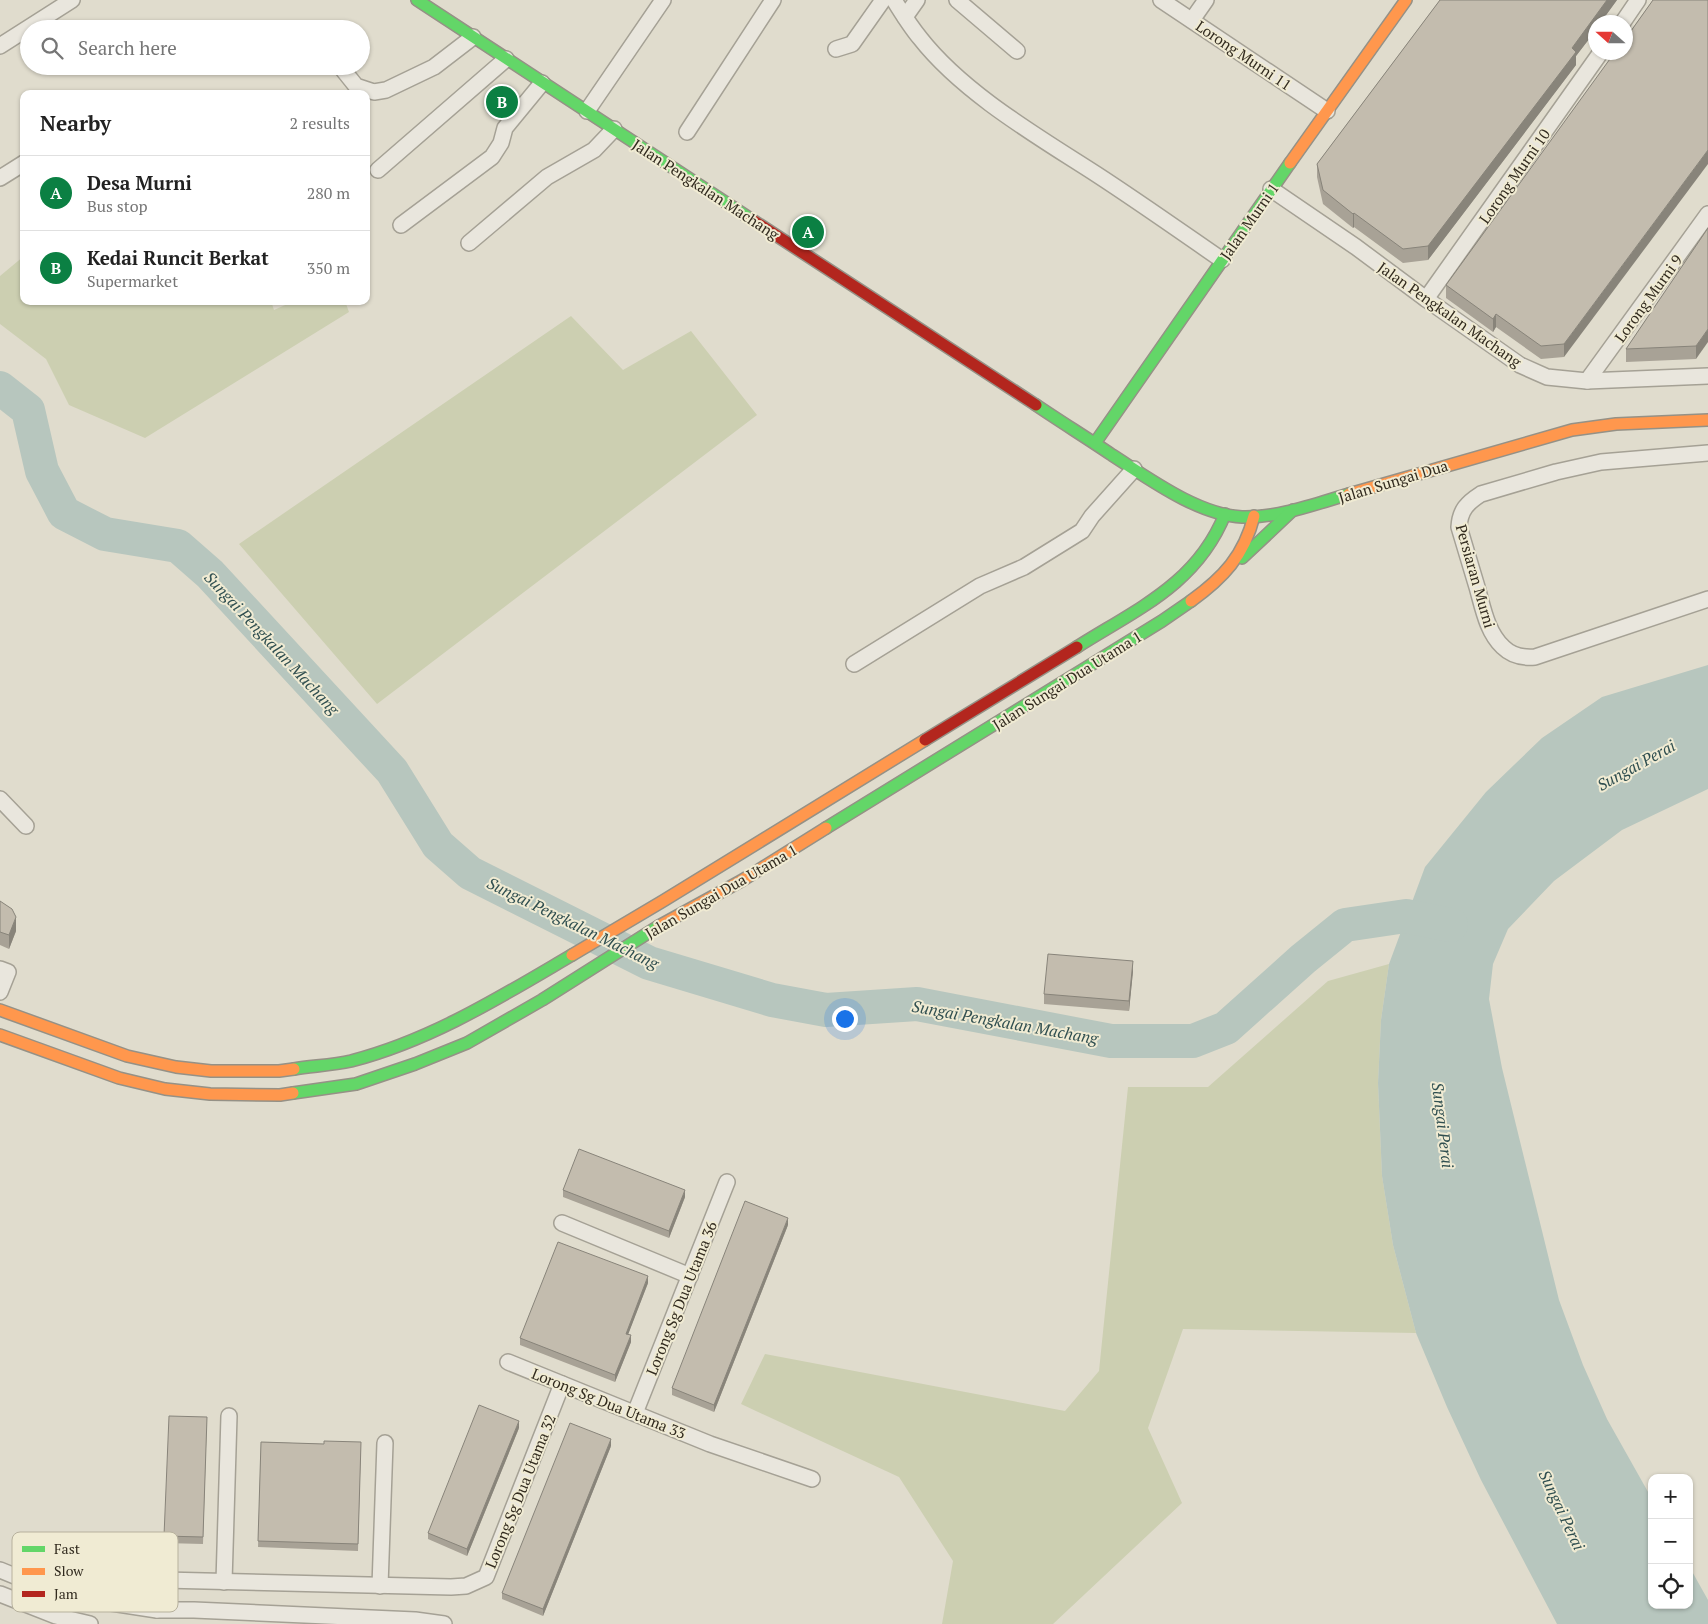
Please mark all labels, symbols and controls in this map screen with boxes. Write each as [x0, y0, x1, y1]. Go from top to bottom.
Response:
north arrow [1588, 15, 1633, 60]
street label: Lorong Murni 11 [1192, 16, 1296, 94]
search box [20, 20, 370, 75]
icon: search [38, 34, 66, 62]
text: Search here [78, 35, 177, 60]
pin: B [486, 83, 518, 121]
text: Nearby [40, 109, 111, 137]
text: 2 results [290, 112, 350, 134]
street label: Lorong Murni 10 [1474, 125, 1554, 227]
street label: Jalan Pengkalan Machang [629, 134, 784, 245]
text: Desa Murni [87, 170, 192, 195]
street label: Jalan Murni 1 [1215, 178, 1283, 264]
text: A [50, 182, 62, 204]
text: 280 m [307, 182, 350, 204]
text: Bus stop [87, 195, 148, 217]
pin: A [792, 213, 824, 251]
text: Kedai Runcit Berkat [87, 245, 269, 270]
street label: Lorong Murni 9 [1609, 250, 1687, 346]
text: B [51, 257, 61, 279]
text: 350 m [307, 257, 350, 279]
street label: Jalan Pengkalan Machang [1374, 257, 1527, 372]
text: Supermarket [87, 270, 178, 292]
street label: Jalan Sungai Dua [1336, 455, 1451, 507]
street label: Persiaran Murni [1452, 522, 1500, 630]
water label: Sungai Pengkalan Machang [200, 567, 345, 720]
street label: Jalan Sungai Dua Utama 1 [989, 626, 1145, 734]
water label: Sungai Perai [1593, 734, 1680, 796]
street label: Jalan Sungai Dua Utama 1 [641, 839, 801, 943]
water label: Sungai Pengkalan Machang [483, 872, 664, 975]
water label: Sungai Pengkalan Machang [910, 995, 1101, 1049]
your location [832, 1006, 858, 1032]
water label: Sungai Perai [1427, 1081, 1459, 1170]
street label: Lorong Sg Dua Utama 36 [641, 1218, 721, 1378]
street label: Lorong Sg Dua Utama 33 [529, 1363, 689, 1443]
street label: Lorong Sg Dua Utama 32 [480, 1411, 560, 1571]
water label: Sungai Perai [1534, 1466, 1590, 1554]
map controls [1648, 1474, 1693, 1609]
button: + [1648, 1474, 1693, 1519]
button: − [1648, 1519, 1693, 1564]
legend [12, 1532, 178, 1612]
text: Fast [54, 1539, 81, 1558]
text: Slow [54, 1561, 84, 1580]
button: locate [1648, 1564, 1693, 1609]
text: Jam [54, 1584, 78, 1603]

